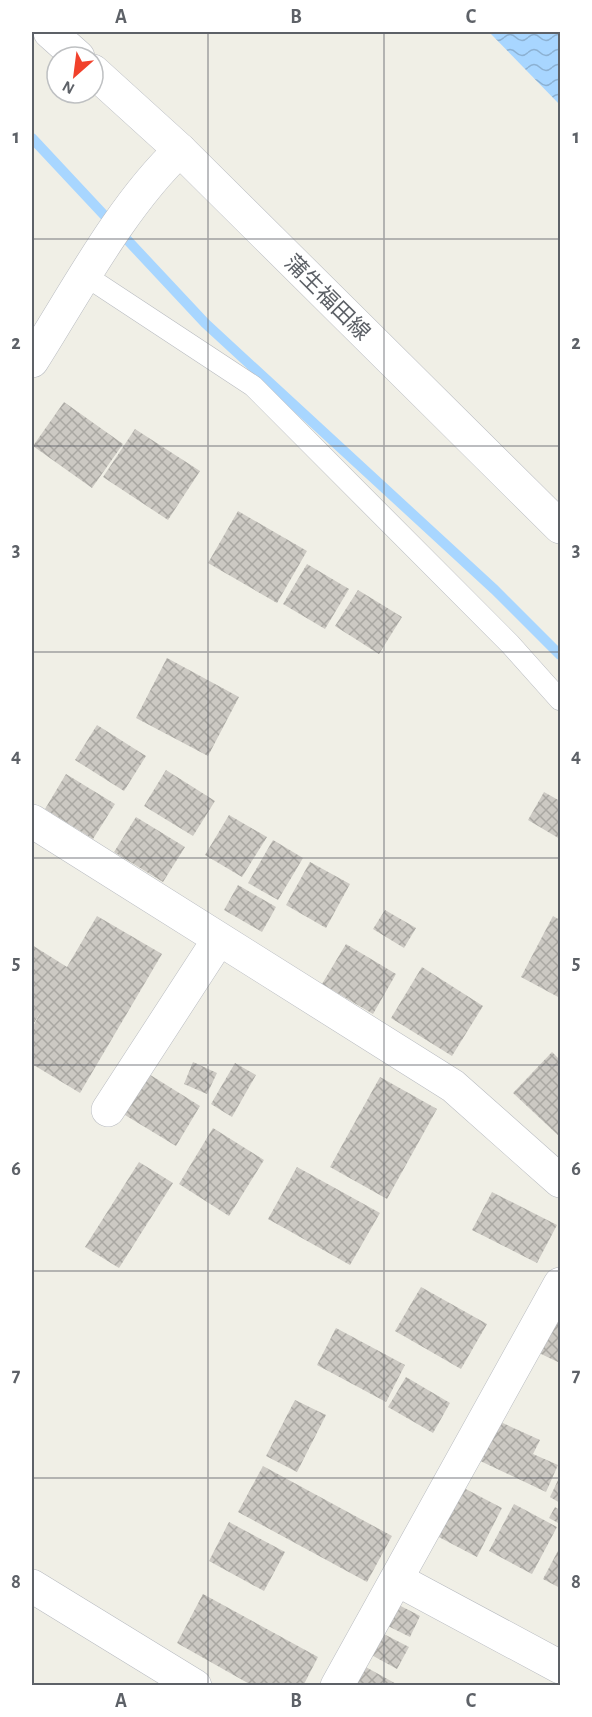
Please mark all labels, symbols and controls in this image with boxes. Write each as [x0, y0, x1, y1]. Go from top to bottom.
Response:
text: A [115, 7, 127, 27]
text: B [290, 7, 302, 27]
text: C [466, 7, 477, 27]
north arrow [45, 45, 105, 105]
text: N [60, 78, 77, 97]
text: 1 [12, 127, 20, 147]
text: 1 [572, 127, 580, 147]
street label: 蒲生福田線 [281, 250, 375, 344]
text: 2 [11, 333, 21, 353]
text: 2 [571, 333, 581, 353]
text: 3 [12, 540, 20, 560]
text: 3 [572, 540, 580, 560]
text: 4 [11, 746, 21, 766]
text: 4 [571, 746, 581, 766]
text: 5 [12, 953, 20, 973]
text: 5 [572, 953, 580, 973]
text: 6 [11, 1159, 21, 1179]
text: 6 [571, 1159, 581, 1179]
text: 7 [12, 1365, 21, 1385]
text: 7 [572, 1365, 581, 1385]
text: 8 [11, 1572, 21, 1592]
text: 8 [571, 1572, 581, 1592]
text: A [115, 1691, 127, 1711]
text: B [290, 1691, 302, 1711]
text: C [466, 1691, 477, 1711]

